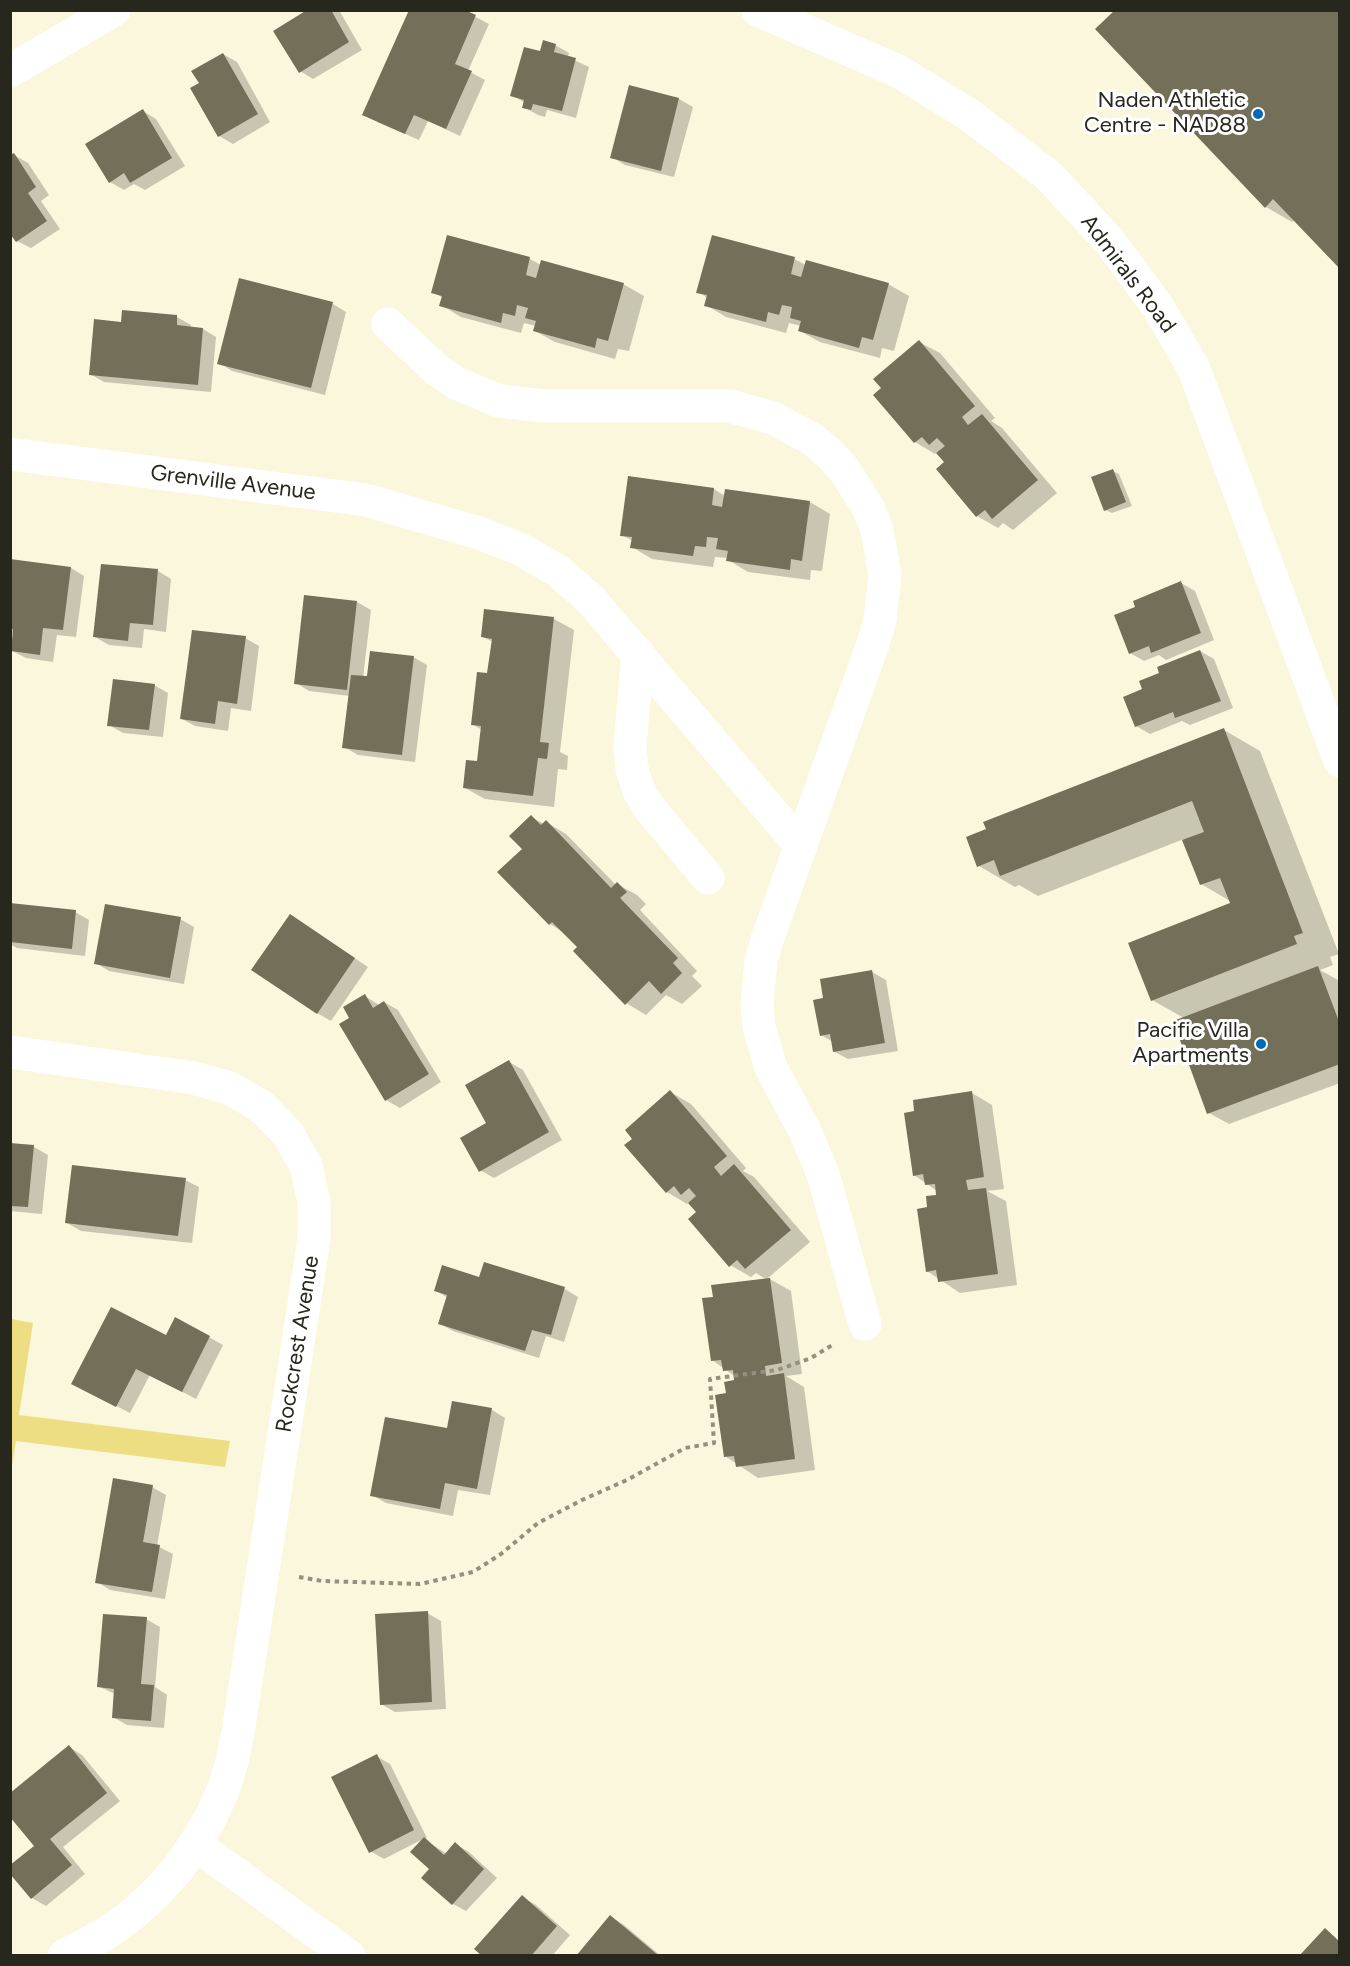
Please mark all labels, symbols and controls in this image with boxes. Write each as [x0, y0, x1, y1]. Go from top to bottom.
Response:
place label: Naden Athletic Centre - NAD88 [1084, 88, 1246, 140]
marker: Naden Athletic Centre - NAD88 [1251, 107, 1265, 121]
street label: Admirals Road [1075, 210, 1181, 338]
street label: Grenville Avenue [149, 460, 317, 506]
place label: Pacific Villa Apartments [1133, 1018, 1249, 1070]
marker: Pacific Villa Apartments [1254, 1037, 1268, 1051]
street label: Rockcrest Avenue [271, 1254, 325, 1434]

